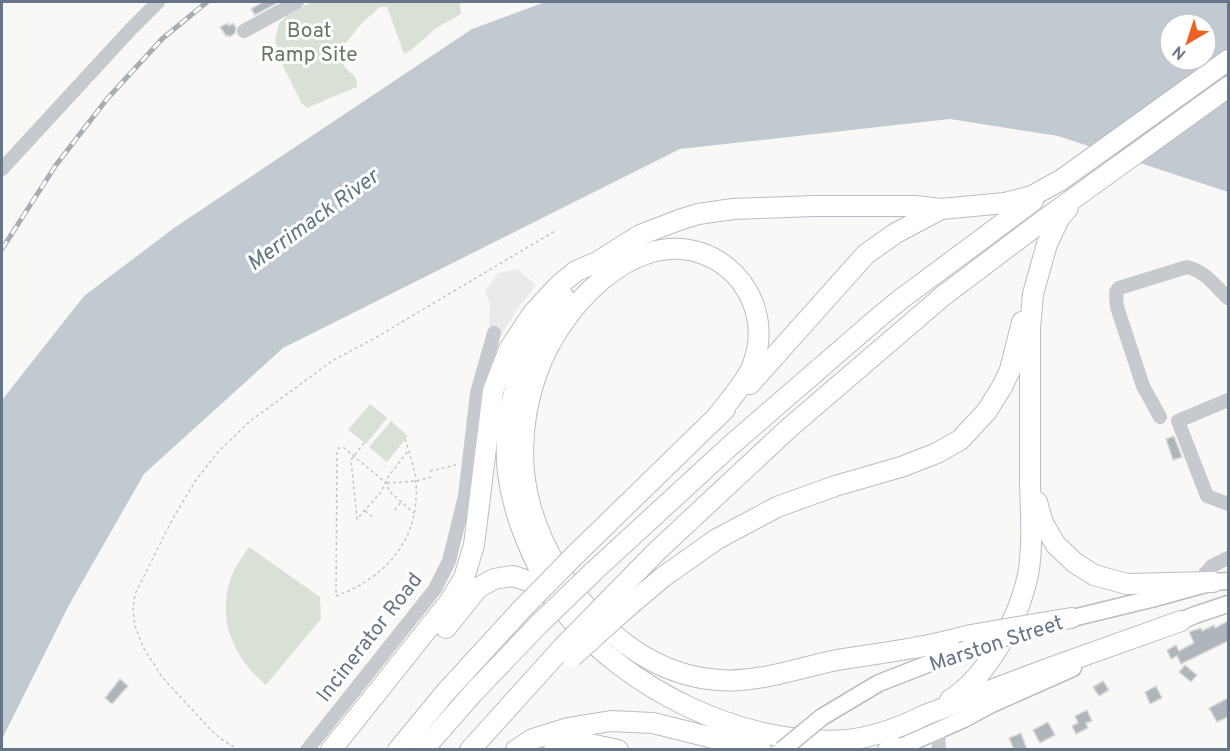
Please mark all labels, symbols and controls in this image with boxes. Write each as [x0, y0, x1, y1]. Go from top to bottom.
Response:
north arrow [1158, 12, 1218, 72]
park label: Boat Ramp Site [261, 18, 357, 69]
text: N [1169, 41, 1191, 63]
water label: Merrimack River [242, 163, 386, 278]
street label: Incinerator Road [311, 568, 429, 708]
street label: Marston Street [926, 610, 1067, 679]

